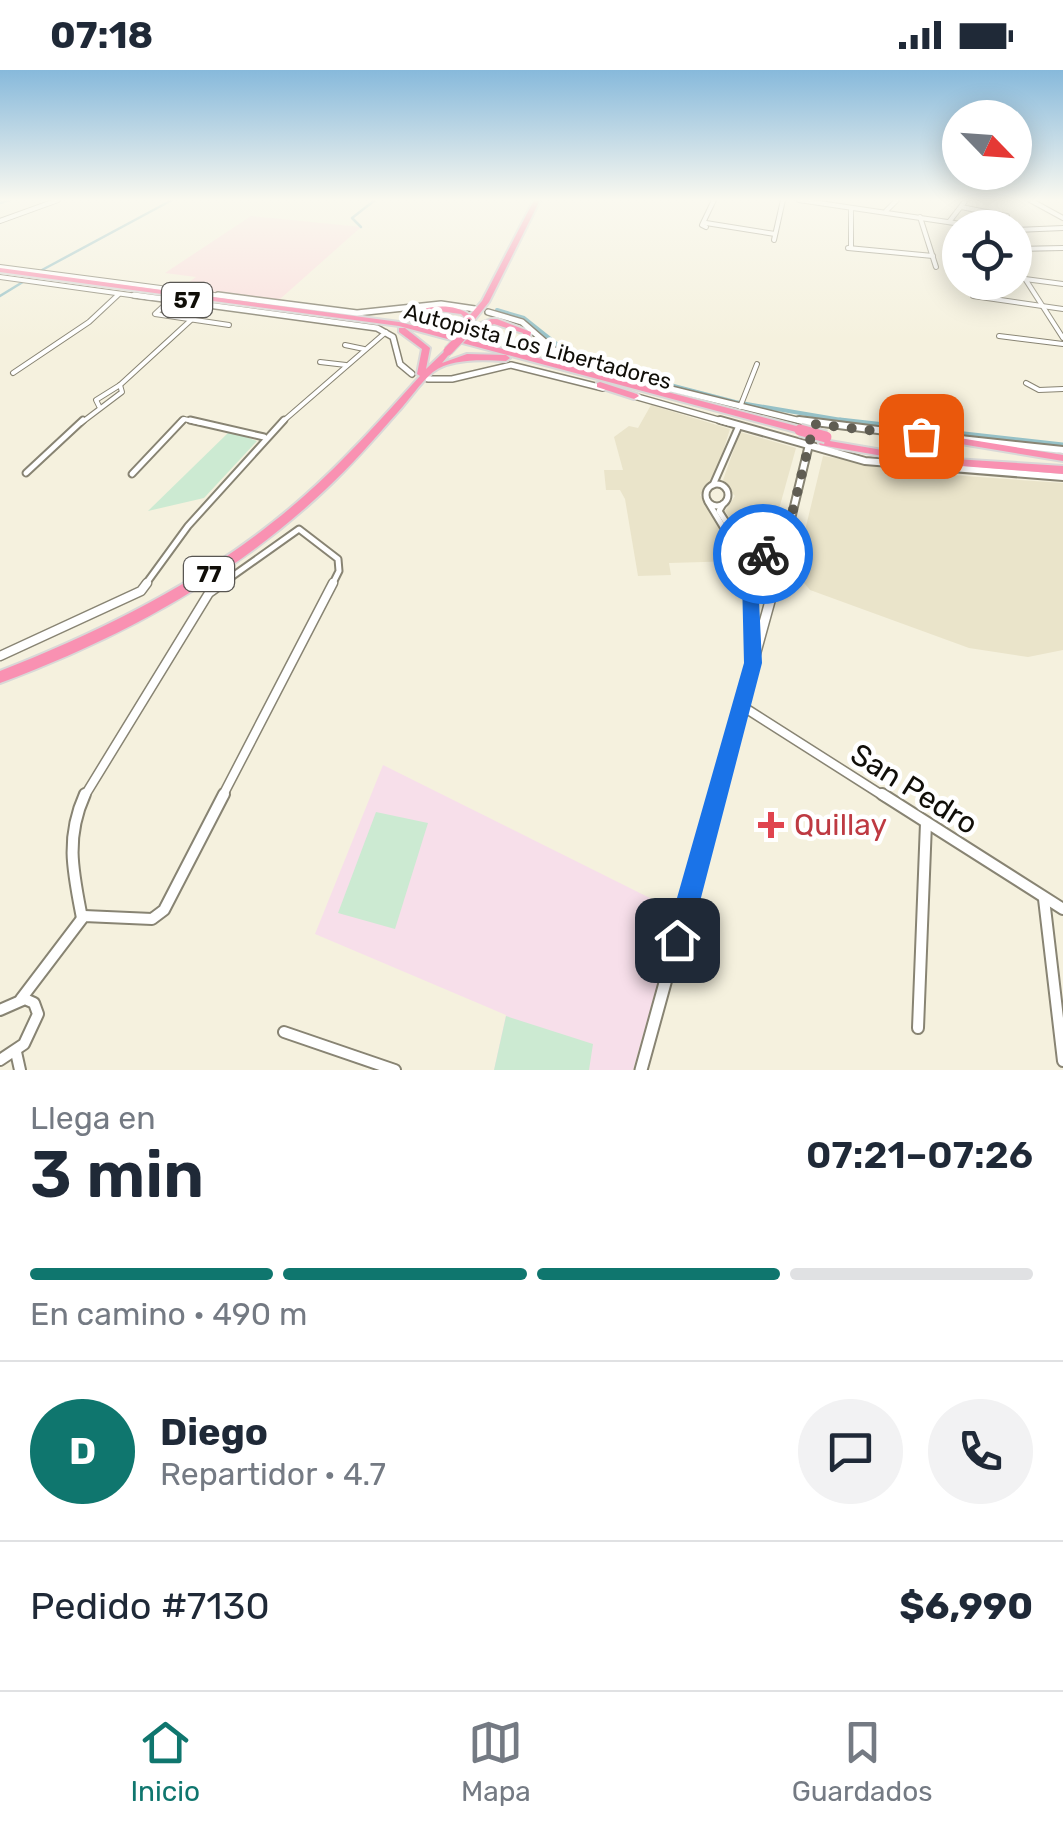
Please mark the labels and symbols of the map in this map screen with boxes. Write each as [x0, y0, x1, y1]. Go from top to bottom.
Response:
north arrow [942, 100, 1032, 190]
road number: 57 [162, 283, 212, 317]
street label: Autopista Los Libertadores [401, 298, 675, 395]
pin [879, 394, 964, 479]
courier [713, 504, 813, 604]
road number: 77 [184, 557, 234, 591]
street label: San Pedro [844, 736, 984, 842]
place label: Quillay [794, 807, 887, 843]
marker: Quillay [758, 812, 784, 838]
pin [635, 898, 720, 983]

